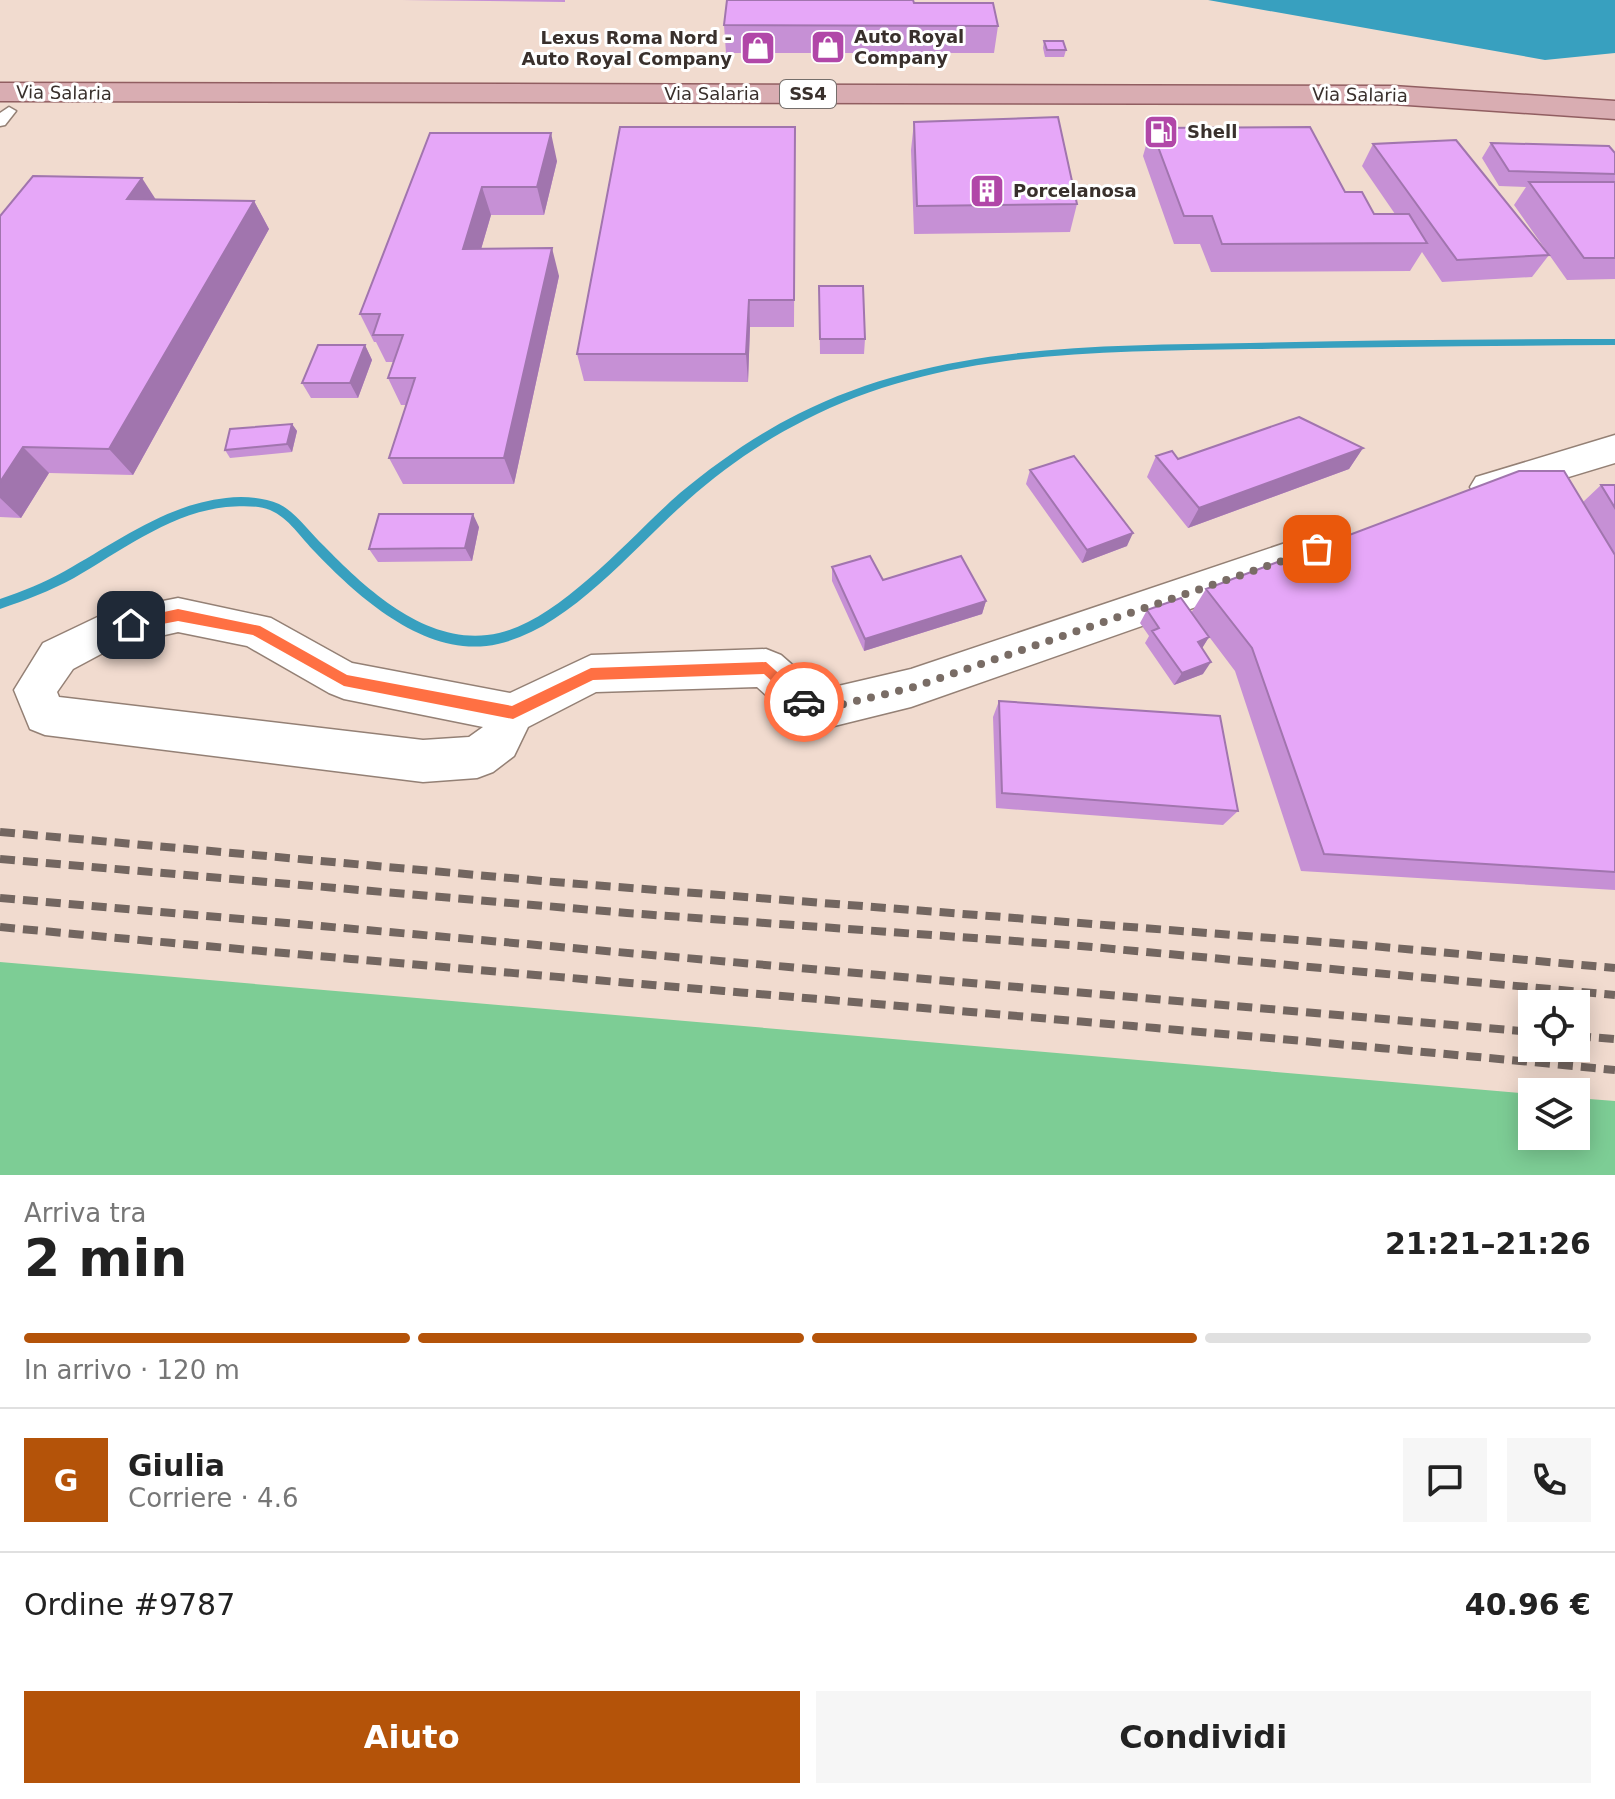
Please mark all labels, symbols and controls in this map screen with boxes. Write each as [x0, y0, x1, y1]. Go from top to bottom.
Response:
place label: Auto Royal Company [854, 26, 964, 68]
place label: Lexus Roma Nord - Auto Royal Company [522, 27, 732, 69]
shop icon: Auto Royal Company [809, 28, 847, 66]
shop icon: Lexus Roma Nord - Auto Royal Company [739, 29, 777, 67]
road number: SS4 [780, 80, 836, 108]
street label: Via Salaria [16, 81, 112, 104]
street label: Via Salaria [664, 83, 760, 104]
street label: Via Salaria [1312, 83, 1408, 106]
fuel station icon: Shell [1142, 113, 1180, 151]
place label: Shell [1187, 121, 1237, 142]
building icon: Porcelanosa [968, 172, 1006, 210]
place label: Porcelanosa [1013, 180, 1137, 201]
pin [1283, 515, 1351, 583]
icon: bag [1295, 527, 1339, 571]
pin [97, 591, 165, 659]
icon: home [109, 603, 153, 647]
courier [764, 662, 844, 742]
icon: car [782, 680, 826, 724]
map controls [1518, 990, 1590, 1150]
button: locate [1518, 990, 1590, 1062]
button: layers [1518, 1078, 1590, 1150]
text: Arriva tra [24, 1198, 146, 1228]
text: 21:21–21:26 [1385, 1226, 1591, 1261]
text: 2 min [24, 1228, 187, 1288]
text: In arrivo · 120 m [24, 1355, 240, 1385]
button: chat [1403, 1438, 1487, 1522]
button: phone [1507, 1438, 1591, 1522]
text: Giulia [128, 1448, 225, 1483]
text: G [54, 1463, 78, 1498]
text: Corriere · 4.6 [128, 1483, 298, 1513]
text: Ordine #9787 [24, 1587, 235, 1622]
text: 40.96 € [1465, 1587, 1591, 1622]
button: Aiuto [24, 1691, 800, 1783]
button: Condividi [816, 1691, 1591, 1783]

